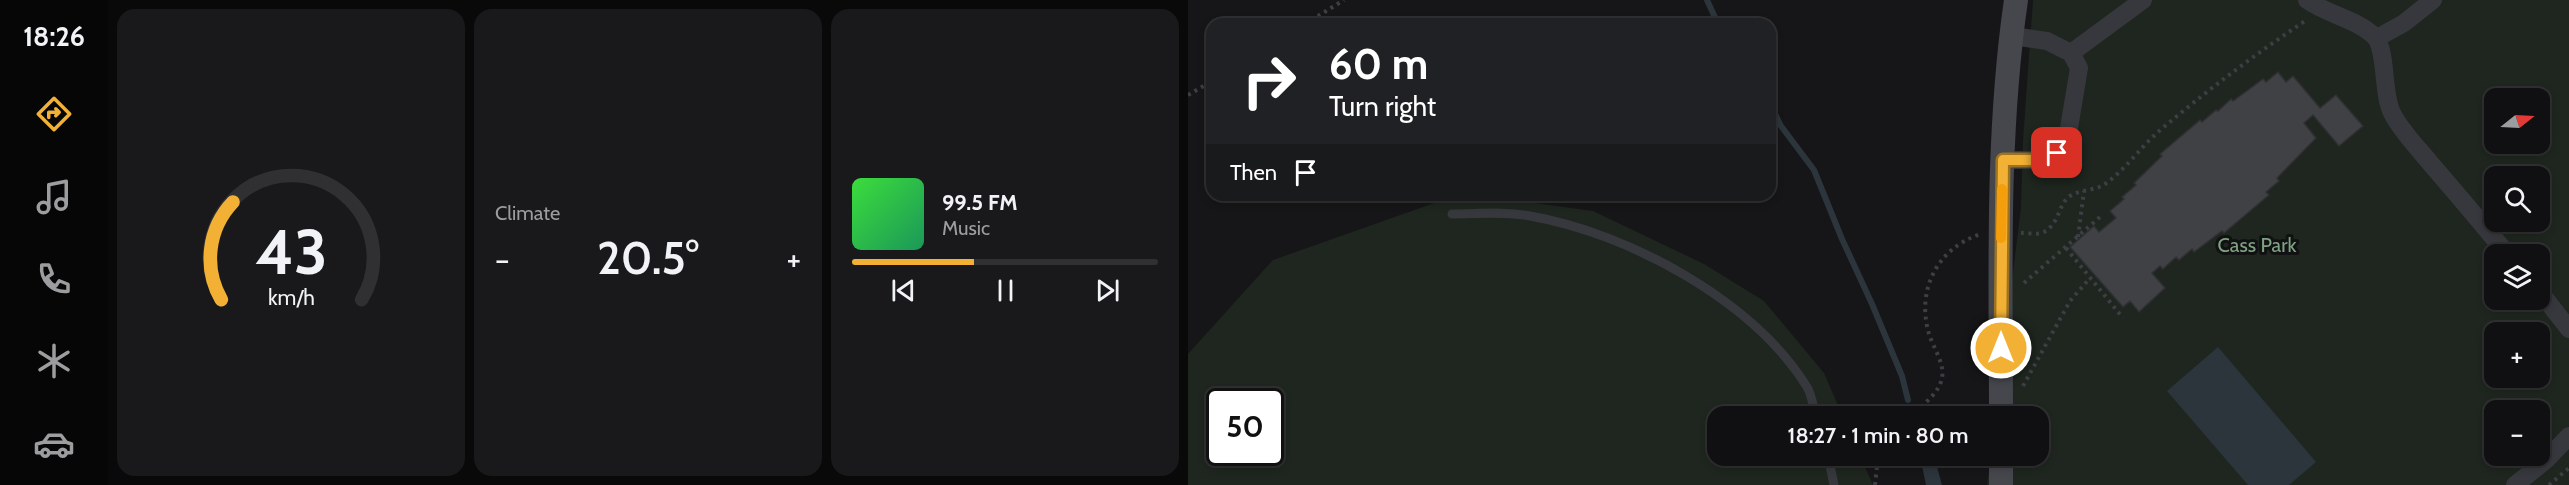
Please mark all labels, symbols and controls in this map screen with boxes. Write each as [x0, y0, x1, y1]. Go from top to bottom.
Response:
text: 18:26 [23, 20, 85, 53]
text: 60 m [1329, 38, 1428, 90]
icon: right [1230, 42, 1308, 120]
north arrow [2484, 88, 2550, 154]
map controls [2484, 88, 2550, 466]
text: Turn right [1329, 90, 1436, 123]
icon: directions [33, 93, 75, 135]
pin [2031, 127, 2082, 178]
icon: arrive [2040, 136, 2073, 169]
icon: arrive [1289, 156, 1322, 189]
text: Then [1230, 159, 1277, 186]
button: search [2484, 166, 2550, 232]
icon: music [33, 176, 75, 218]
text: 99.5 FM [942, 189, 1018, 216]
text: Climate [495, 201, 560, 225]
text: 43 [255, 214, 327, 290]
text: Music [942, 216, 990, 240]
text: 20.5° [597, 231, 699, 285]
park label: Cass Park [2217, 233, 2297, 257]
text: − [495, 239, 510, 279]
text: + [786, 239, 801, 279]
button: layers [2484, 244, 2550, 310]
icon: phone [33, 258, 75, 300]
icon: previous [887, 274, 920, 307]
icon: pause [989, 274, 1022, 307]
icon: next [1091, 274, 1124, 307]
text: km/h [268, 284, 314, 310]
position arrow [1969, 316, 2033, 380]
button: + [2484, 322, 2550, 388]
icon: climate [33, 340, 75, 382]
speed limit sign: 50 [1206, 388, 1284, 466]
button: − [2484, 400, 2550, 466]
text: 18:27 · 1 min · 80 m [1788, 422, 1968, 449]
icon: car [33, 423, 75, 465]

